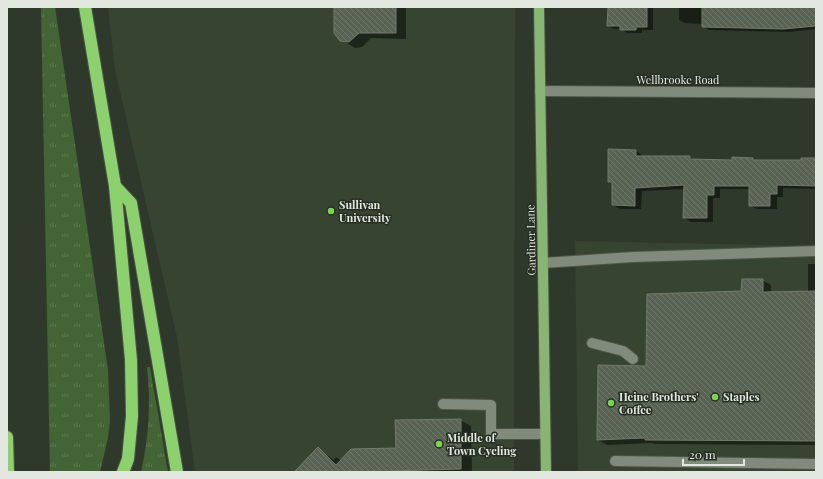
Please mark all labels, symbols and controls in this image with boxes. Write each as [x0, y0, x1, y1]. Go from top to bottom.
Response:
street label: Wellbrooke Road [636, 72, 720, 87]
place label: Sullivan University [339, 197, 391, 225]
street label: Gardiner Lane [522, 204, 539, 276]
marker: Sullivan University [326, 206, 336, 216]
place label: Heine Brothers' Coffee [619, 389, 699, 417]
place label: Staples [723, 389, 760, 404]
marker: Staples [710, 392, 720, 402]
marker: Heine Brothers' Coffee [606, 398, 616, 408]
place label: Middle of Town Cycling [447, 430, 517, 458]
marker: Middle of Town Cycling [434, 439, 444, 449]
scale bar [683, 441, 744, 467]
text: 20 m [689, 446, 716, 462]

